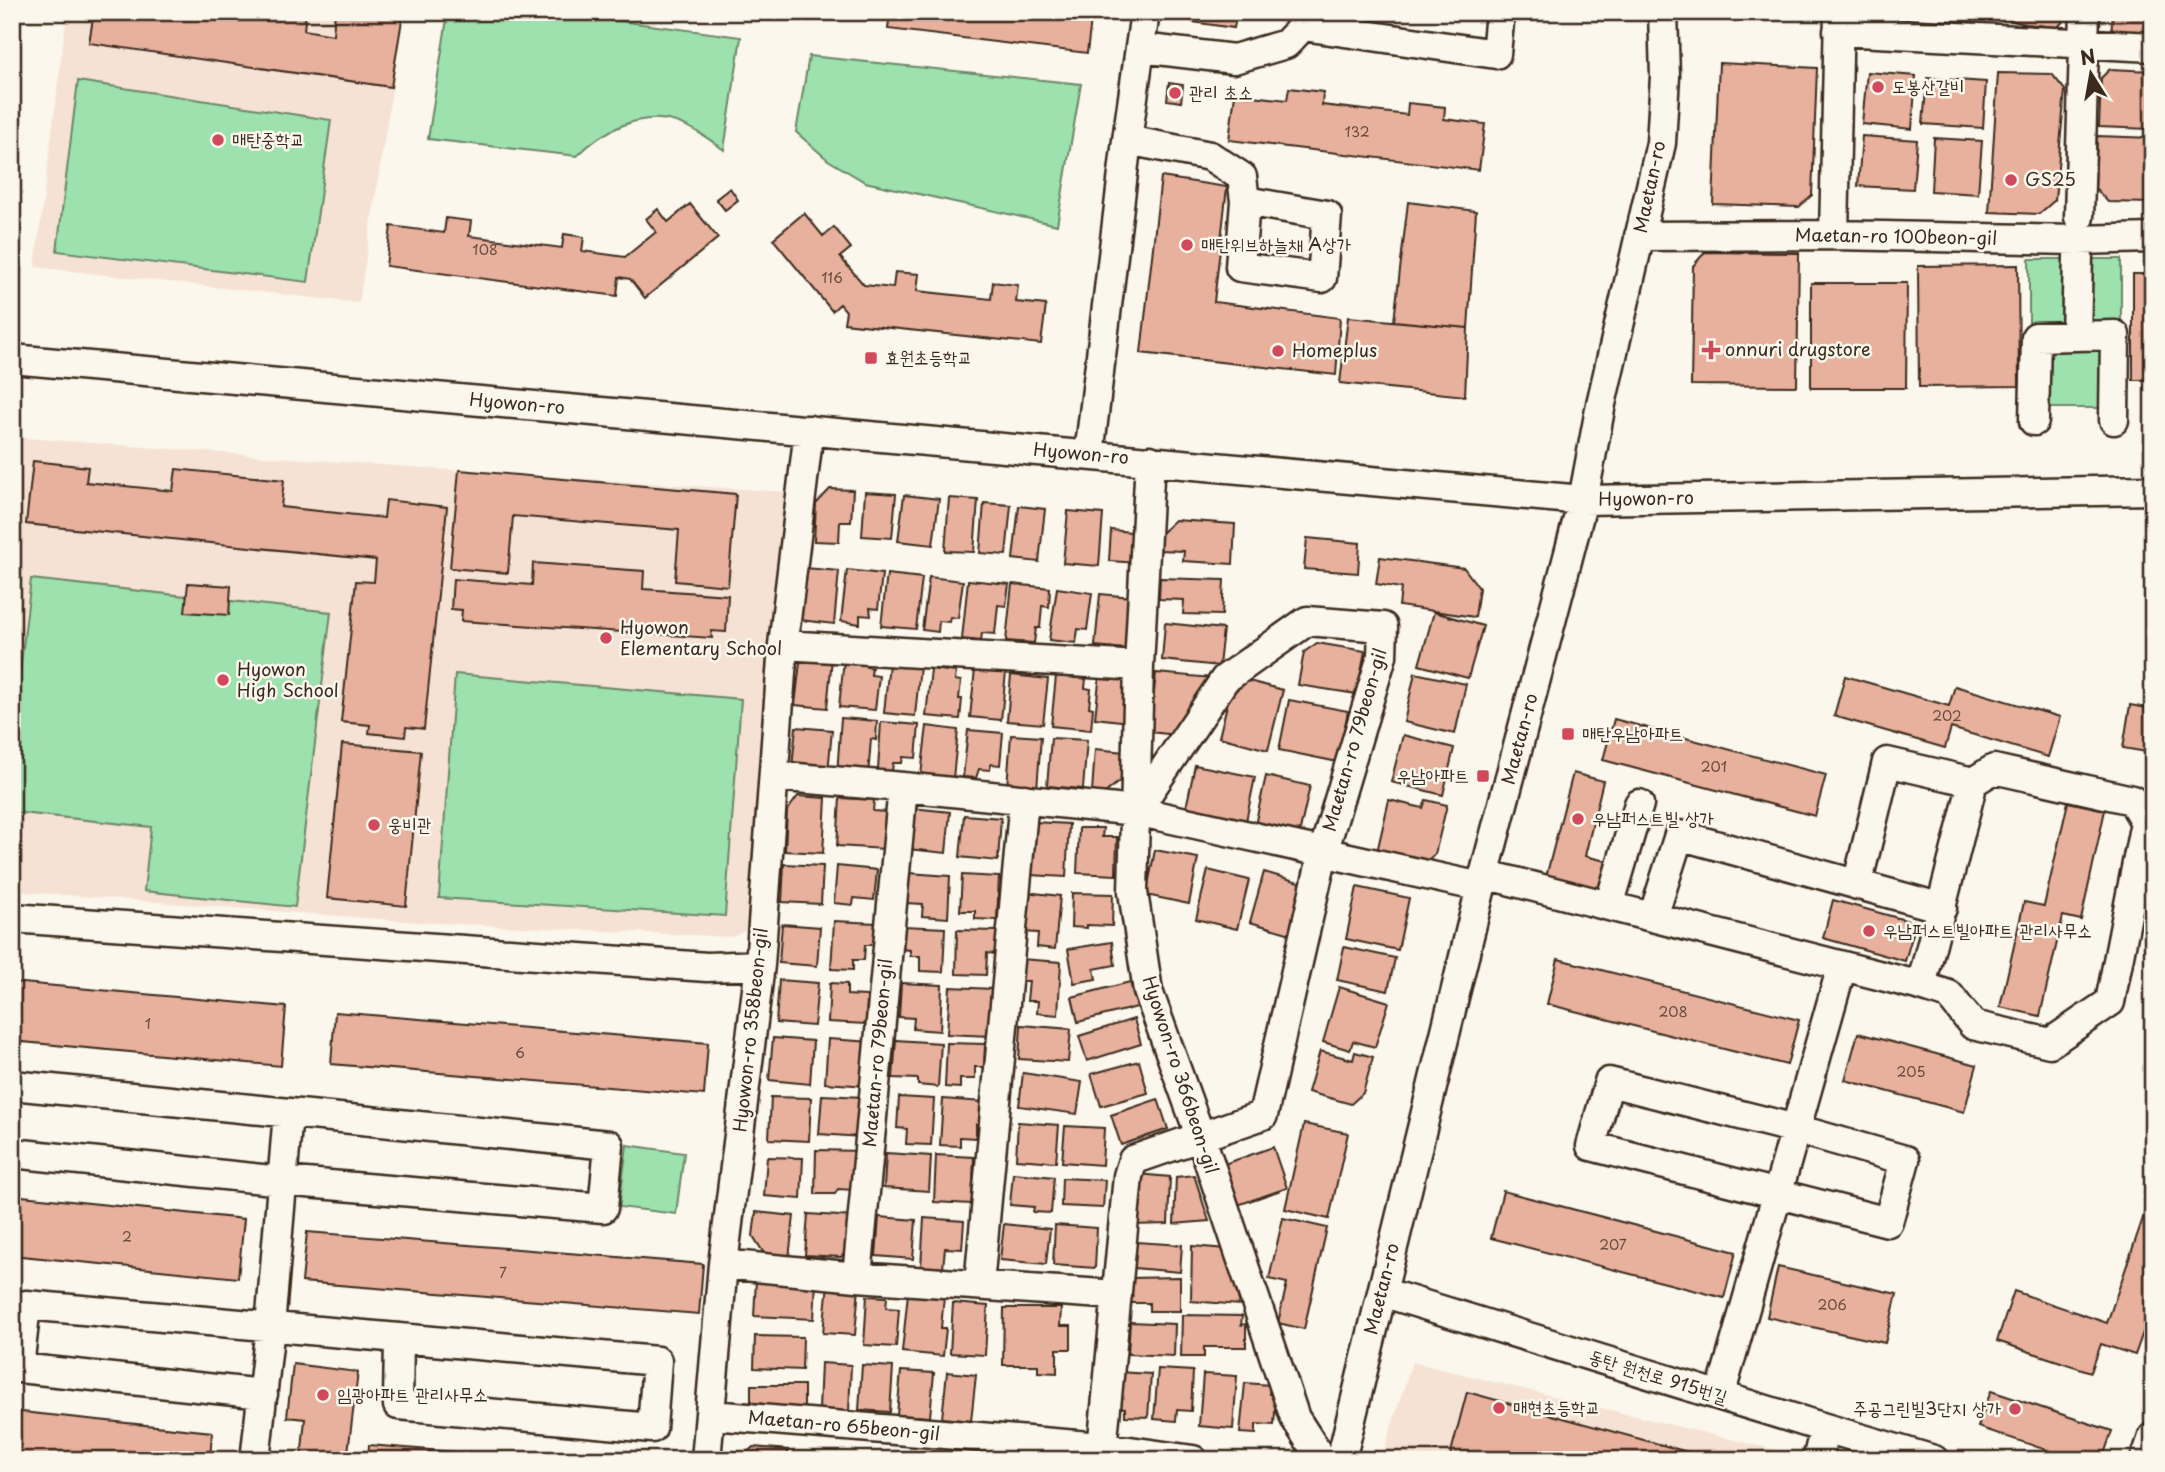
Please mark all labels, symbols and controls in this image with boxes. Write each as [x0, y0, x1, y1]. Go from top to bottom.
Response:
north arrow [2056, 38, 2126, 108]
text: N [2078, 41, 2098, 72]
place label: 도봉산갈비 [1892, 72, 1964, 99]
place label: 관리 초소 [1189, 78, 1253, 105]
marker: 도봉산갈비 [1870, 79, 1886, 95]
marker: 관리 초소 [1167, 85, 1183, 101]
house number: 132 [1344, 121, 1370, 142]
place label: 매탄중학교 [232, 125, 304, 152]
marker: 매탄중학교 [210, 132, 226, 148]
street label: Maetan-ro [1626, 138, 1671, 235]
place label: GS25 [2025, 165, 2076, 192]
marker: GS25 [2003, 172, 2019, 188]
street label: Maetan-ro 100beon-gil [1795, 220, 1997, 251]
place label: 매탄위브하늘채 A상가 [1201, 230, 1352, 257]
marker: 매탄위브하늘채 A상가 [1179, 237, 1195, 253]
house number: 108 [472, 239, 498, 260]
house number: 116 [821, 267, 843, 288]
place label: onnuri drugstore [1725, 335, 1871, 362]
place label: Homeplus [1292, 336, 1377, 363]
marker: onnuri drugstore [1703, 342, 1719, 358]
place label: 효원초등학교 [885, 343, 972, 370]
marker: Homeplus [1270, 343, 1286, 359]
marker: 효원초등학교 [863, 350, 879, 366]
street label: Hyowon-ro [468, 385, 566, 420]
street label: Hyowon-ro [1032, 435, 1130, 470]
street label: Hyowon-ro [1598, 483, 1694, 512]
place label: Hyowon Elementary School [620, 613, 782, 661]
marker: Hyowon Elementary School [598, 630, 614, 646]
street label: Maetan-ro 79beon-gil [1314, 645, 1393, 834]
place label: Hyowon High School [237, 655, 339, 703]
marker: Hyowon High School [215, 672, 231, 688]
street label: Maetan-ro [1493, 690, 1544, 787]
house number: 202 [1932, 705, 1962, 726]
place label: 매탄우남아파트 [1582, 719, 1683, 746]
marker: 매탄우남아파트 [1560, 726, 1576, 742]
house number: 201 [1701, 756, 1727, 777]
place label: 우남아파트 [1397, 761, 1469, 788]
marker: 우남아파트 [1475, 768, 1491, 784]
place label: 우남퍼스트빌 상가 [1592, 804, 1714, 831]
place label: 웅비관 [388, 810, 431, 837]
marker: 우남퍼스트빌 상가 [1570, 811, 1586, 827]
marker: 웅비관 [366, 817, 382, 833]
place label: 우남퍼스트빌아파트 관리사무소 [1883, 916, 2092, 943]
marker: 우남퍼스트빌아파트 관리사무소 [1861, 923, 1877, 939]
street label: Hyowon-ro 358beon-gil [725, 926, 774, 1133]
street label: Maetan-ro 79beon-gil [855, 957, 898, 1148]
street label: Hyowon-ro 366beon-gil [1137, 972, 1226, 1177]
house number: 208 [1658, 1001, 1688, 1022]
house number: 1 [145, 1013, 151, 1034]
house number: 6 [515, 1042, 525, 1063]
house number: 205 [1897, 1061, 1925, 1082]
house number: 2 [122, 1226, 132, 1247]
house number: 207 [1599, 1234, 1627, 1255]
street label: Maetan-ro [1356, 1240, 1405, 1337]
house number: 7 [499, 1262, 507, 1283]
house number: 206 [1817, 1294, 1847, 1315]
street label: 동탄 원천로 915번길 [1586, 1342, 1731, 1410]
place label: 임광아파트 관리사무소 [337, 1380, 488, 1407]
marker: 임광아파트 관리사무소 [315, 1387, 331, 1403]
place label: 매현초등학교 [1513, 1393, 1600, 1420]
place label: 주공그린빌3단지 상가 [1853, 1394, 2002, 1421]
marker: 매현초등학교 [1491, 1400, 1507, 1416]
marker: 주공그린빌3단지 상가 [2007, 1401, 2023, 1417]
street label: Maetan-ro 65beon-gil [747, 1403, 941, 1446]

